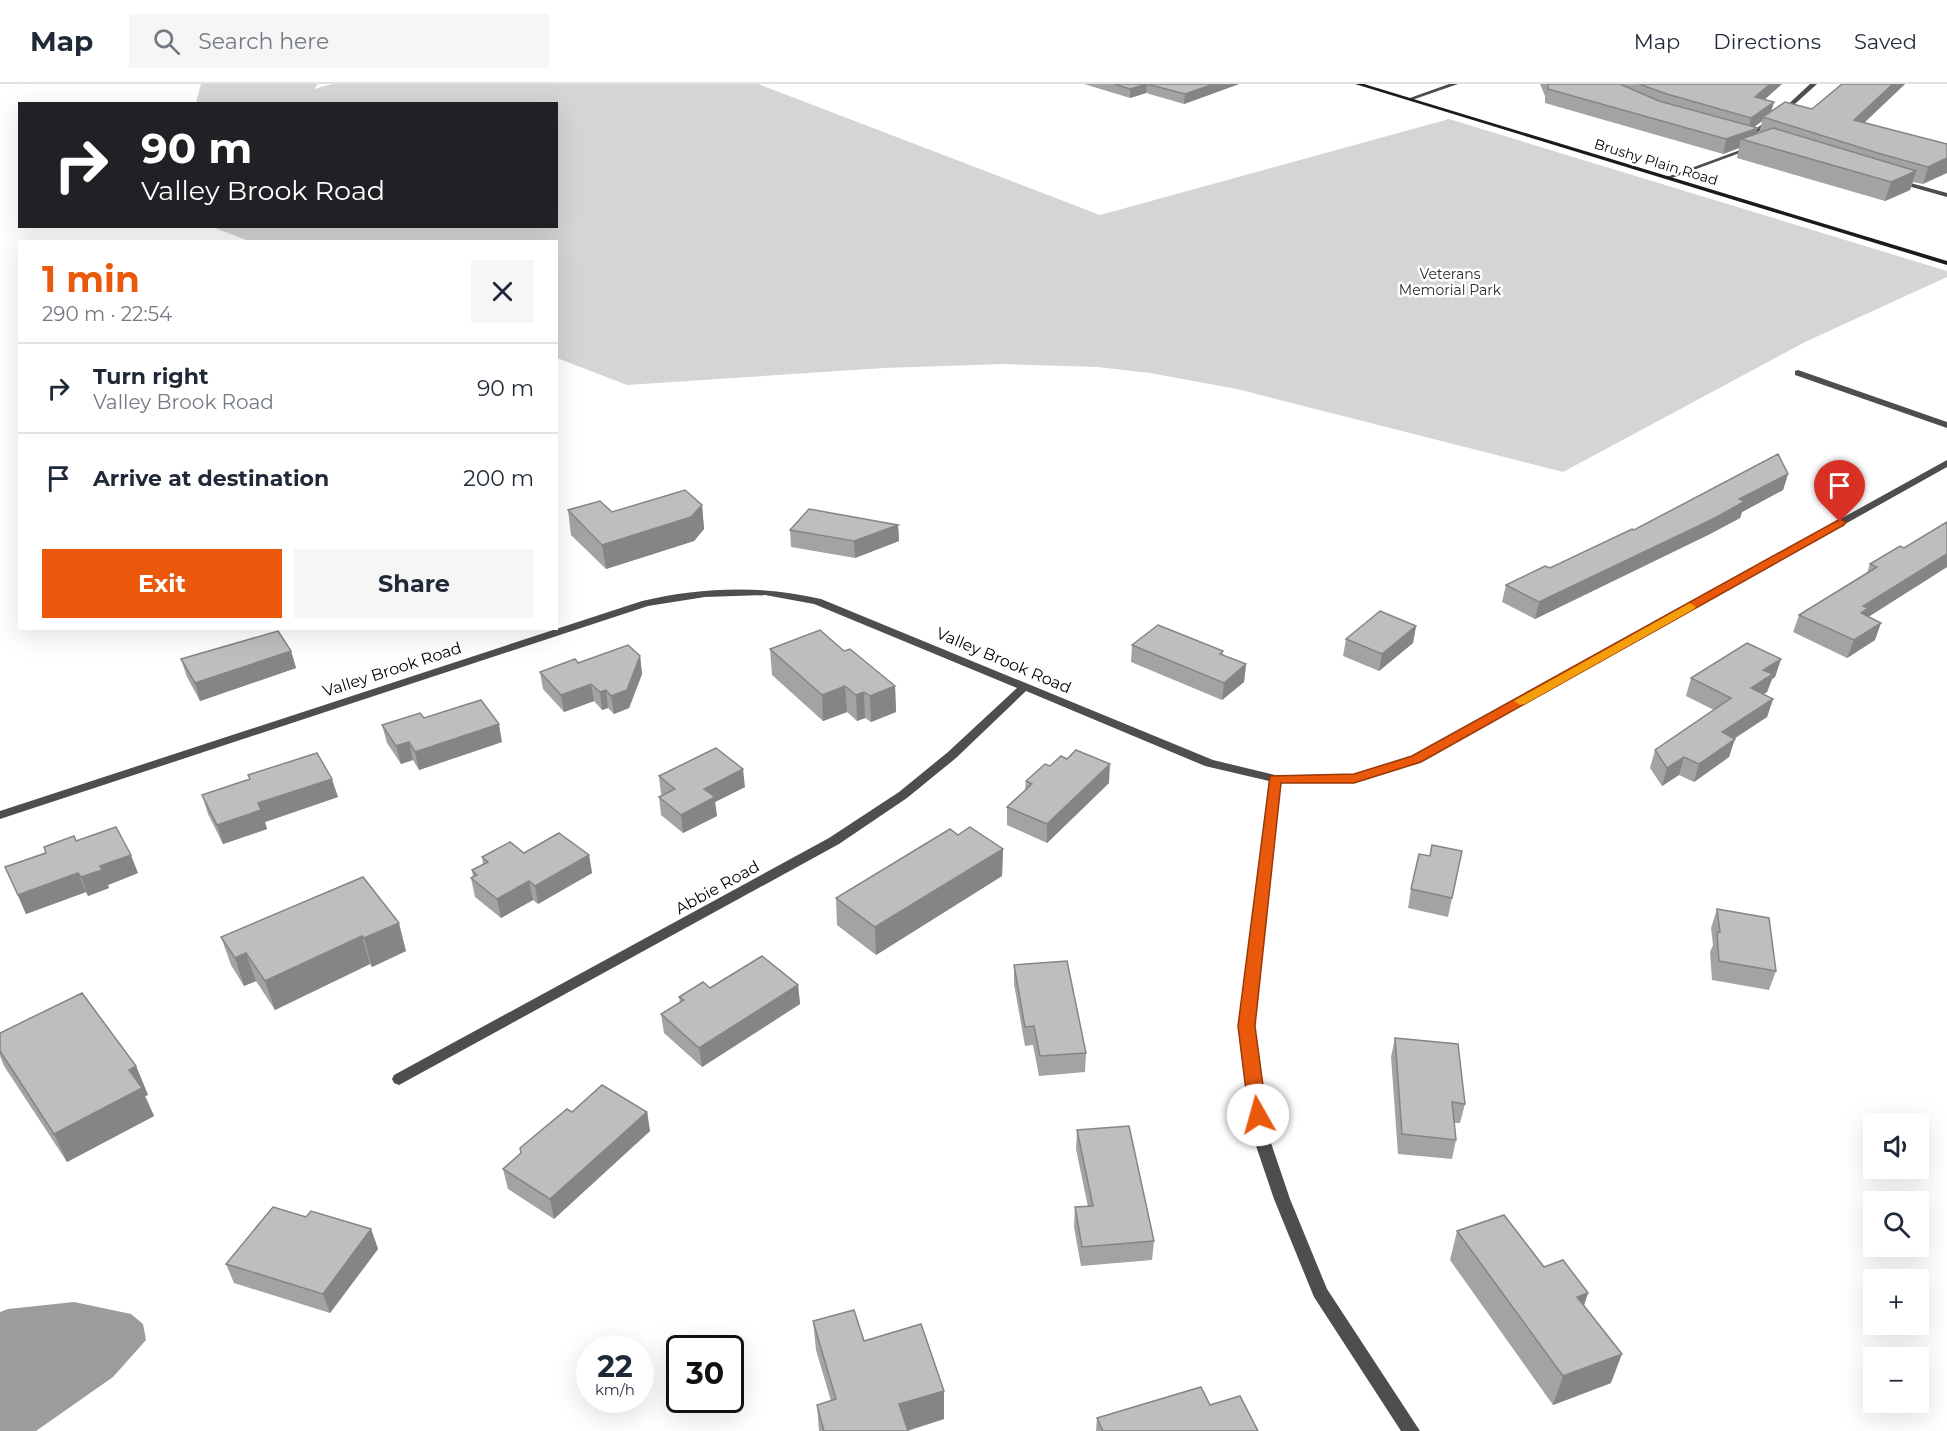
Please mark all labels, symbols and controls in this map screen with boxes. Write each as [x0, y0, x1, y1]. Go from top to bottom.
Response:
search box [129, 14, 549, 68]
text: Map [30, 24, 93, 58]
icon: search [150, 25, 183, 58]
text: Search here [198, 28, 329, 55]
text: Map [1634, 29, 1680, 54]
text: Directions [1713, 29, 1821, 54]
text: Saved [1854, 29, 1917, 54]
text: 90 m [141, 122, 252, 174]
icon: right [42, 126, 120, 204]
street label: Brushy Plain Road [1592, 135, 1720, 189]
text: Valley Brook Road [141, 174, 385, 207]
text: 1 min [42, 257, 140, 301]
button: close [471, 260, 534, 323]
park label: Veterans Memorial Park [1399, 265, 1502, 299]
text: 290 m · 22:54 [42, 302, 172, 326]
text: Turn right [93, 363, 208, 390]
icon: right [42, 372, 75, 405]
text: 90 m [477, 375, 534, 402]
text: Valley Brook Road [93, 390, 274, 414]
pin [1814, 460, 1865, 522]
icon: arrive [42, 462, 75, 495]
text: Arrive at destination [93, 465, 329, 492]
text: 200 m [463, 465, 534, 492]
icon: arrive [1823, 469, 1856, 502]
button: Exit [42, 549, 282, 618]
button: Share [294, 549, 534, 618]
street label: Valley Brook Road [933, 623, 1074, 697]
street label: Valley Brook Road [320, 638, 464, 701]
street label: Abbie Road [672, 857, 763, 918]
position arrow [1226, 1083, 1290, 1147]
map controls [1863, 1113, 1929, 1413]
button: sound [1863, 1113, 1929, 1179]
button: search [1863, 1191, 1929, 1257]
button: + [1863, 1269, 1929, 1335]
speed limit sign: 30 [666, 1335, 744, 1413]
button: − [1863, 1347, 1929, 1413]
text: 22 [597, 1348, 633, 1385]
text: km/h [595, 1380, 635, 1399]

